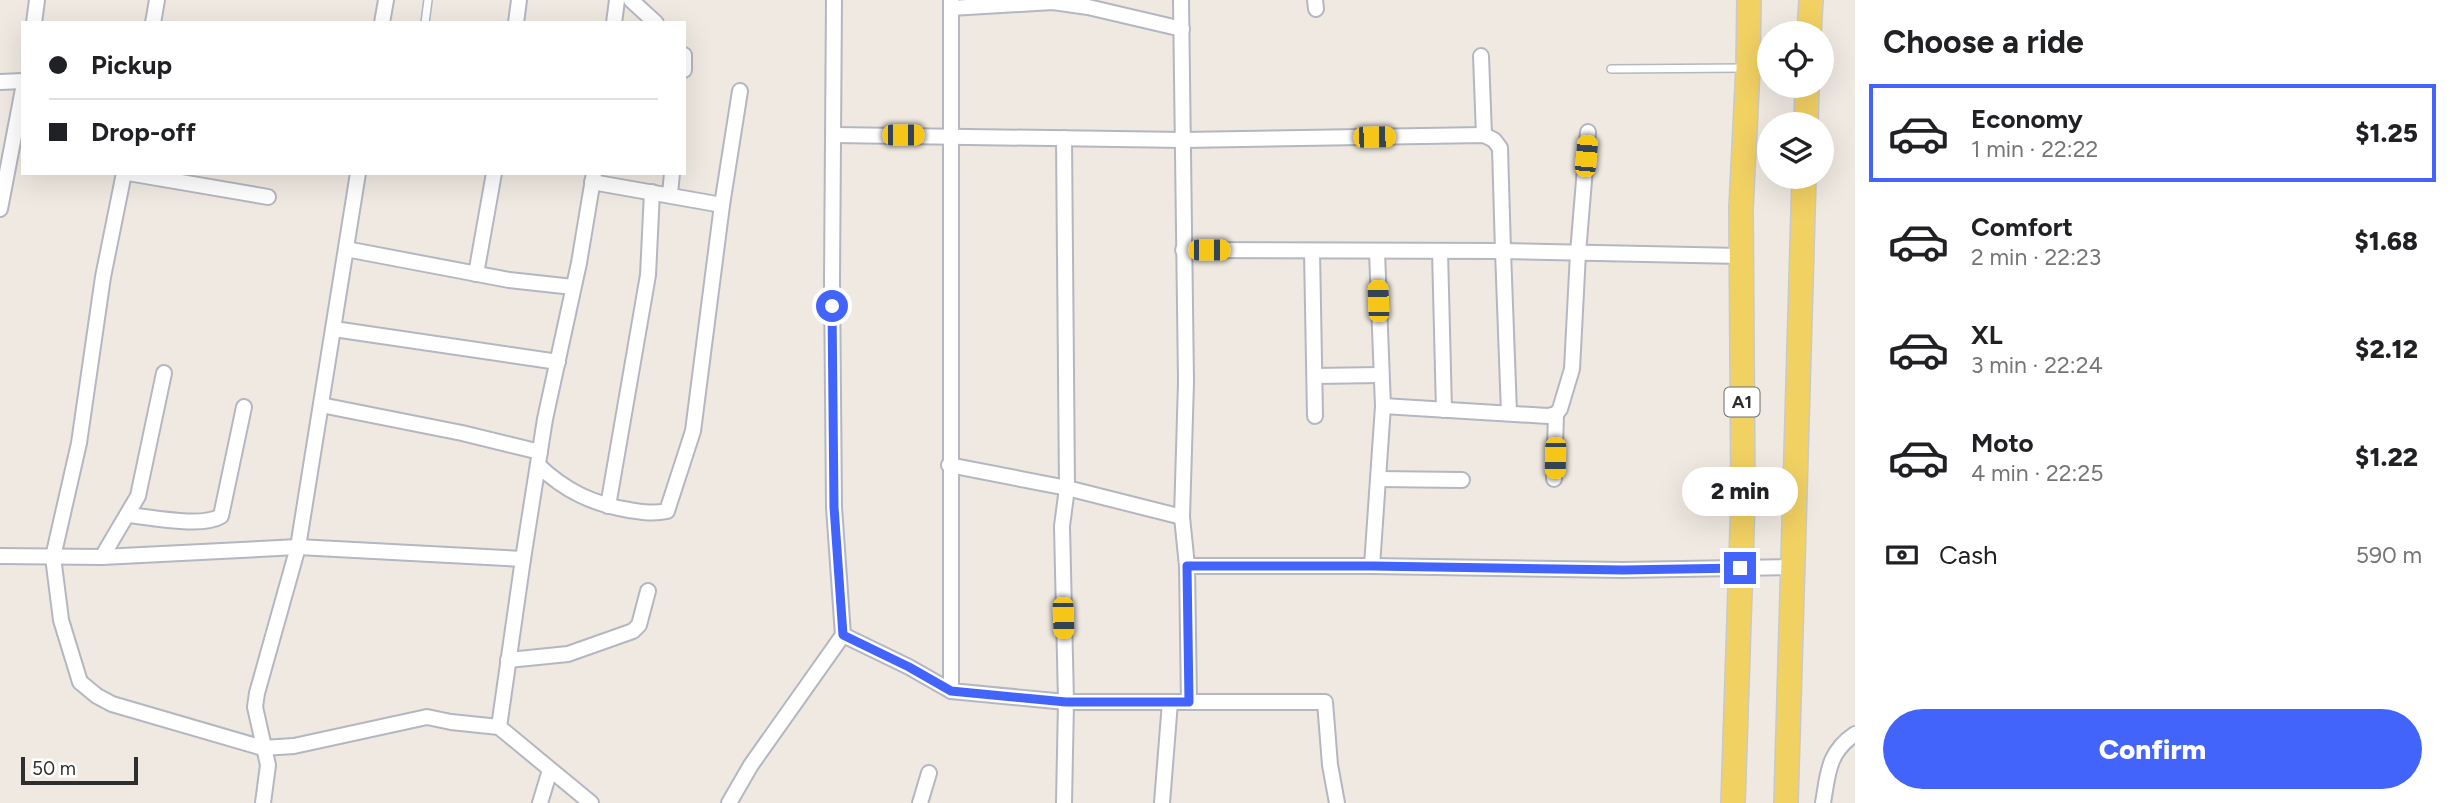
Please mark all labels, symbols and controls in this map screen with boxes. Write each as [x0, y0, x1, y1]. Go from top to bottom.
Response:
map controls [1757, 21, 1834, 189]
button: locate [1757, 21, 1834, 98]
text: Choose a ride [1883, 23, 2084, 61]
text: Pickup [91, 49, 172, 81]
icon: car [1887, 102, 1950, 165]
text: Economy [1971, 103, 2083, 135]
button: layers [1757, 112, 1834, 189]
text: Drop-off [91, 116, 196, 148]
text: $1.25 [2355, 117, 2418, 149]
car [883, 125, 925, 146]
car [1353, 126, 1396, 148]
car [1574, 134, 1599, 178]
text: 1 min · 22:22 [1971, 135, 2098, 163]
icon: car [1887, 210, 1950, 273]
text: Comfort [1971, 211, 2073, 243]
text: $1.68 [2355, 225, 2418, 257]
car [1189, 240, 1231, 261]
text: 2 min · 22:23 [1971, 243, 2101, 271]
car [1367, 280, 1390, 322]
route start [816, 290, 848, 322]
icon: car [1887, 318, 1950, 381]
text: XL [1971, 319, 2003, 351]
text: $2.12 [2355, 333, 2418, 365]
text: 3 min · 22:24 [1971, 351, 2103, 379]
road number: A1 [1724, 388, 1760, 416]
icon: car [1887, 426, 1950, 489]
text: Moto [1971, 427, 2034, 459]
car [1545, 437, 1566, 479]
text: $1.22 [2355, 441, 2418, 473]
text: 4 min · 22:25 [1971, 459, 2104, 487]
callout: 2 min [1682, 466, 1798, 516]
text: 2 min [1711, 477, 1769, 505]
icon: cash [1883, 536, 1921, 574]
text: Cash [1939, 539, 1998, 571]
text: 590 m [2356, 541, 2422, 569]
route end [1724, 552, 1756, 584]
car [1052, 597, 1075, 639]
button: Confirm [1883, 709, 2422, 789]
scale bar [21, 754, 138, 786]
text: 50 m [32, 757, 76, 780]

